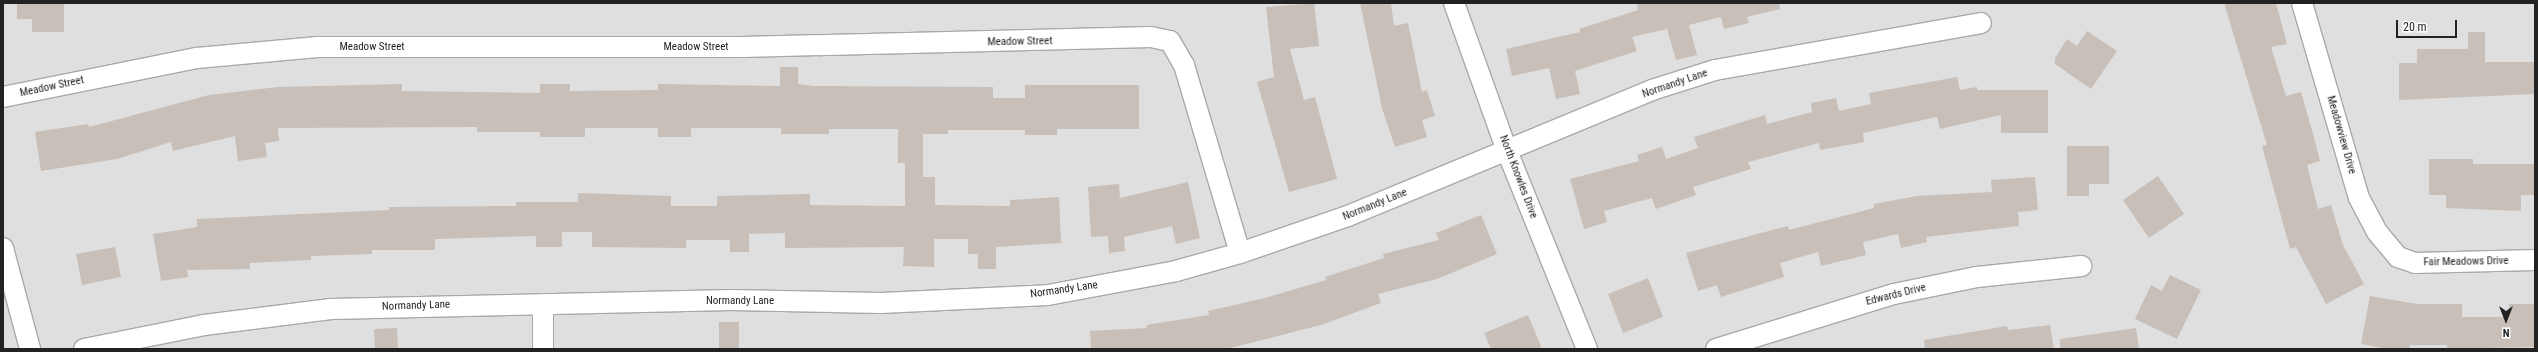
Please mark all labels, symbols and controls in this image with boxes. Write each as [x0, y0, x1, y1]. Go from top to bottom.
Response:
scale bar [2398, 12, 2459, 38]
text: 20 m [2403, 20, 2427, 34]
street label: Meadow Street [987, 35, 1053, 49]
street label: Meadow Street [339, 40, 405, 54]
street label: Meadow Street [663, 40, 729, 54]
street label: Normandy Lane [1641, 67, 1709, 101]
street label: Meadow Street [19, 74, 85, 100]
street label: Meadowview Drive [2324, 94, 2358, 176]
street label: North Knowles Drive [1496, 134, 1540, 220]
street label: Normandy Lane [1341, 186, 1409, 224]
street label: Fair Meadows Drive [2423, 255, 2509, 269]
street label: Normandy Lane [1029, 279, 1099, 301]
street label: Edwards Drive [1865, 281, 1927, 309]
street label: Normandy Lane [706, 294, 774, 308]
street label: Normandy Lane [382, 298, 450, 314]
north arrow [2486, 300, 2526, 340]
text: N [2503, 326, 2509, 339]

